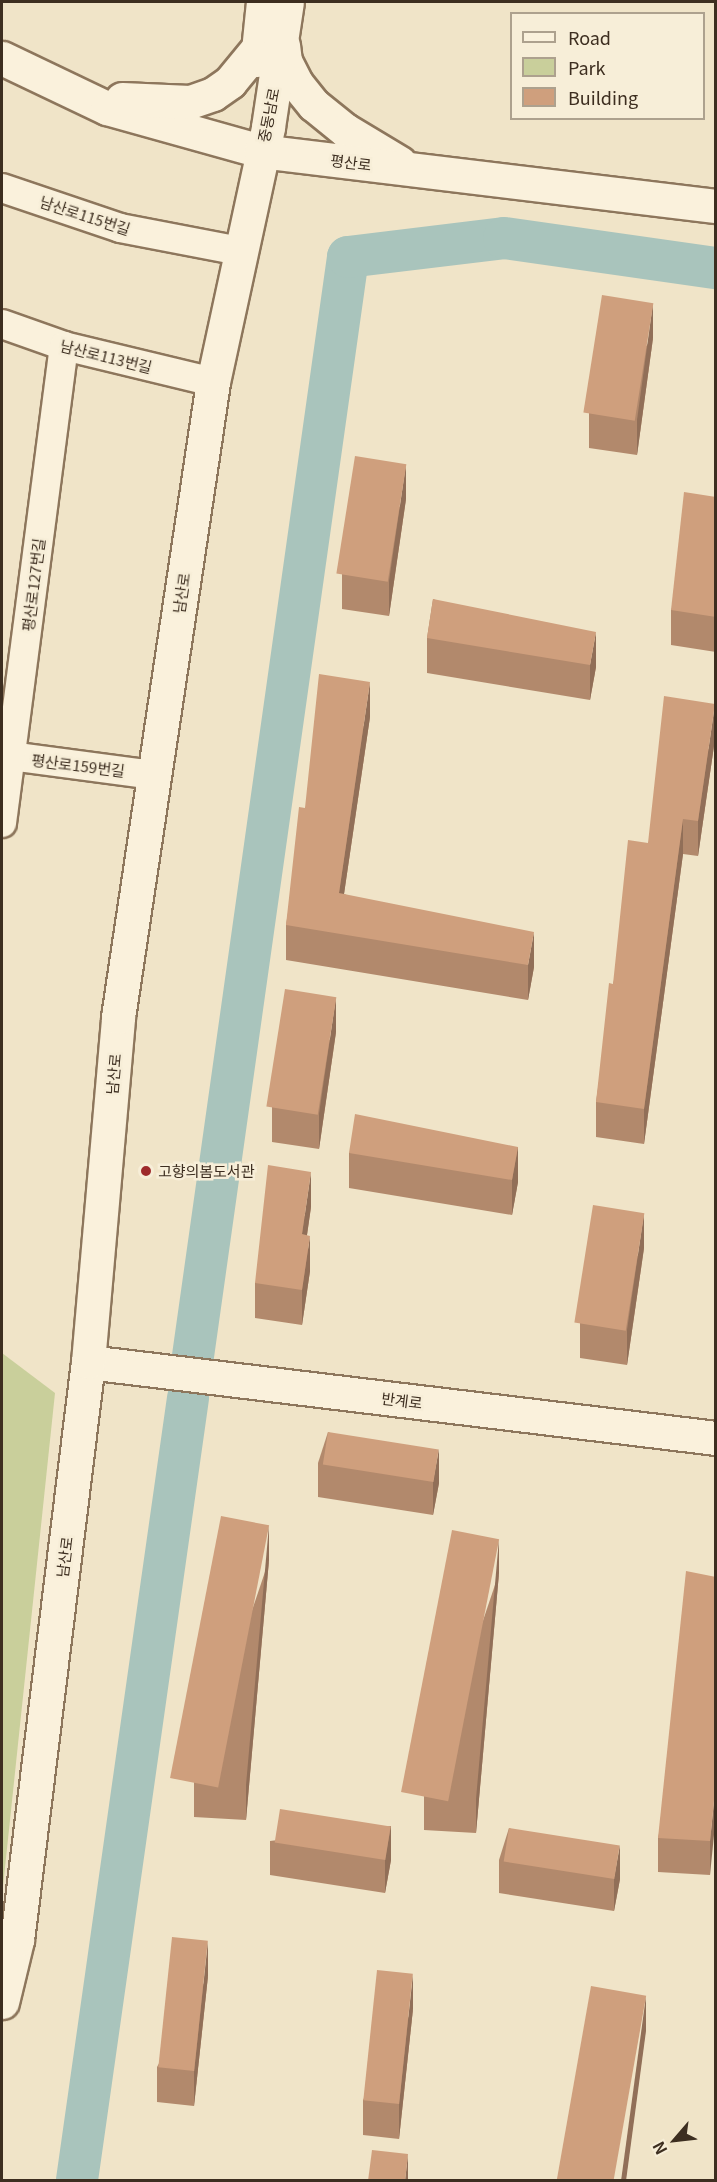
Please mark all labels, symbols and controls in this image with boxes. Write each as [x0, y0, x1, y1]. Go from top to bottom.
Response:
legend [510, 12, 705, 120]
text: Road [568, 24, 611, 50]
text: Park [568, 54, 606, 80]
text: Building [568, 84, 638, 110]
street label: 중동남로 [254, 86, 282, 144]
street label: 평산로 [329, 151, 373, 173]
street label: 남산로115번길 [38, 192, 132, 238]
street label: 남산로113번길 [58, 336, 154, 376]
street label: 평산로127번길 [18, 537, 48, 633]
street label: 남산로 [169, 571, 193, 615]
street label: 평산로159번길 [30, 750, 126, 780]
street label: 남산로 [102, 1053, 124, 1095]
place label: 고향의봄도서관 [158, 1162, 255, 1180]
marker: 고향의봄도서관 [139, 1164, 153, 1178]
street label: 반계로 [380, 1389, 424, 1411]
street label: 남산로 [53, 1535, 75, 1579]
north arrow [645, 2110, 705, 2170]
text: N [646, 2138, 673, 2159]

